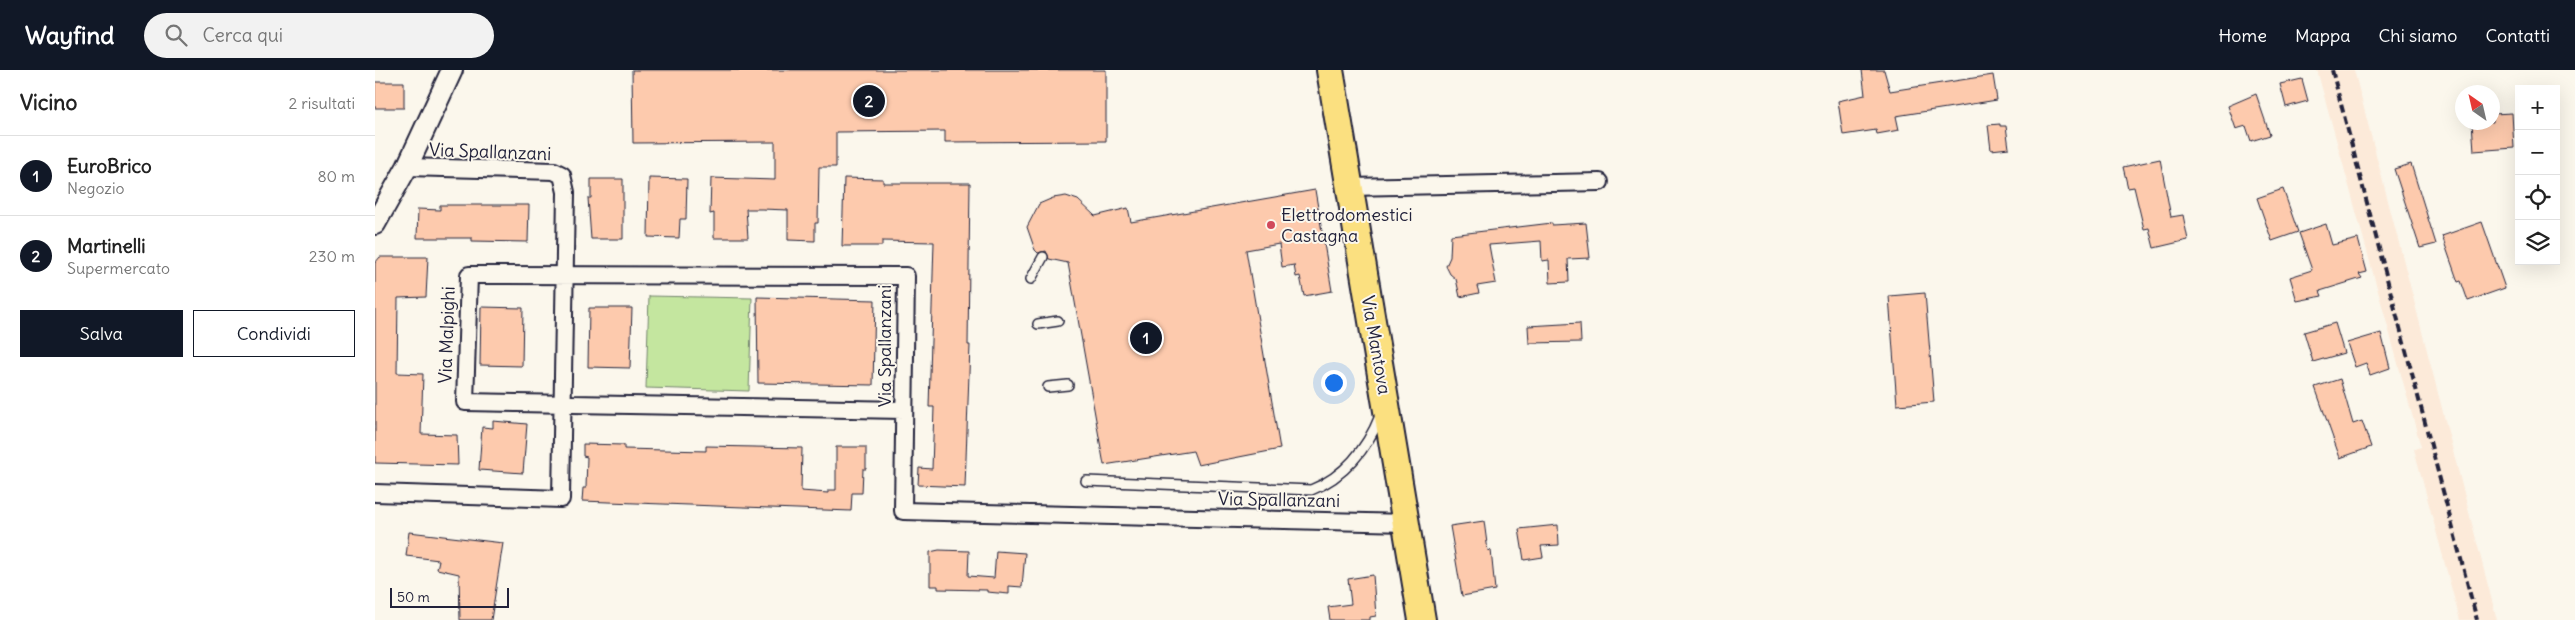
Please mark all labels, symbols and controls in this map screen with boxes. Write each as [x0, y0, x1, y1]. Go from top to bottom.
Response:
search box [144, 13, 494, 58]
text: Wayfind [25, 20, 114, 50]
icon: search [162, 21, 190, 49]
text: Cerca qui [202, 23, 283, 47]
text: Home [2218, 24, 2267, 47]
text: Mappa [2295, 24, 2350, 47]
text: Chi siamo [2378, 24, 2457, 47]
text: Contatti [2485, 24, 2550, 47]
pin: 2 [853, 82, 885, 120]
north arrow [2455, 85, 2500, 130]
map controls [2515, 85, 2560, 265]
button: + [2515, 85, 2560, 130]
text: Vicino [20, 89, 77, 116]
text: 2 risultati [289, 93, 355, 113]
button: − [2515, 130, 2560, 175]
street label: Via Spallanzani [428, 138, 552, 165]
text: EuroBrico [67, 154, 152, 178]
text: 1 [33, 166, 39, 186]
text: 80 m [317, 166, 355, 186]
button: locate [2515, 175, 2560, 220]
text: Negozio [67, 178, 125, 198]
place label: Elettrodomestici Castagna [1281, 203, 1412, 247]
marker: Elettrodomestici Castagna [1265, 219, 1277, 231]
button: layers [2515, 220, 2560, 265]
text: Martinelli [67, 234, 146, 258]
text: 2 [32, 246, 40, 266]
text: 230 m [309, 246, 355, 266]
text: Supermercato [67, 258, 170, 278]
street label: Via Spallanzani [873, 285, 896, 407]
street label: Via Malpighi [433, 286, 460, 384]
street label: Via Mantova [1356, 294, 1396, 396]
button: Salva [20, 310, 183, 357]
button: Condividi [193, 310, 355, 357]
pin: 1 [1130, 319, 1162, 357]
your location [1321, 370, 1347, 396]
street label: Via Spallanzani [1218, 487, 1340, 512]
scale bar [390, 585, 509, 608]
text: 50 m [397, 588, 430, 606]

